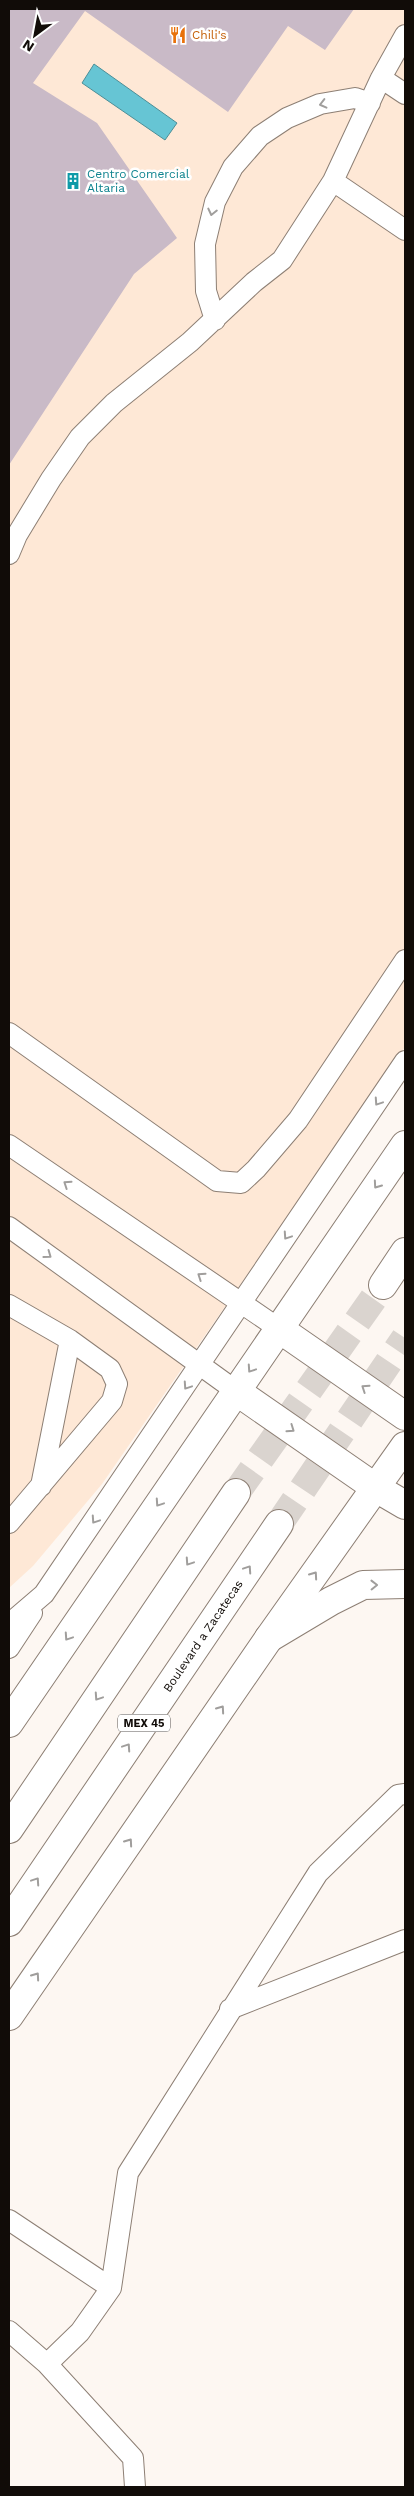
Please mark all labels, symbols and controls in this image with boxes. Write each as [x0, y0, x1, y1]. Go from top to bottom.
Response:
north arrow [10, 10, 60, 60]
restaurant icon: Chili's [168, 25, 188, 45]
place label: Chili's [192, 28, 227, 42]
text: N [19, 36, 37, 56]
one-way arrow [319, 98, 328, 109]
place label: Centro Comercial Altaria [87, 167, 190, 195]
building icon: Centro Comercial Altaria [63, 171, 83, 191]
one-way arrow [207, 208, 218, 217]
one-way arrow [375, 1096, 384, 1105]
one-way arrow [374, 1180, 384, 1189]
one-way arrow [63, 1181, 72, 1190]
one-way arrow [284, 1230, 293, 1240]
one-way arrow [42, 1250, 51, 1258]
one-way arrow [197, 1273, 206, 1282]
one-way arrow [248, 1363, 257, 1373]
one-way arrow [184, 1380, 193, 1390]
one-way arrow [361, 1385, 371, 1394]
one-way arrow [285, 1423, 294, 1432]
one-way arrow [156, 1497, 165, 1507]
one-way arrow [92, 1514, 101, 1524]
one-way arrow [186, 1557, 195, 1566]
one-way arrow [242, 1565, 251, 1575]
one-way arrow [308, 1571, 317, 1581]
street label: Boulevard a Zacatecas [160, 1577, 246, 1695]
one-way arrow [370, 1580, 378, 1590]
one-way arrow [65, 1631, 74, 1641]
one-way arrow [95, 1691, 104, 1701]
one-way arrow [215, 1705, 224, 1714]
road number: MEX 45 [118, 1715, 170, 1732]
one-way arrow [121, 1743, 131, 1752]
one-way arrow [123, 1839, 132, 1848]
one-way arrow [30, 1878, 39, 1887]
one-way arrow [30, 1972, 39, 1982]

